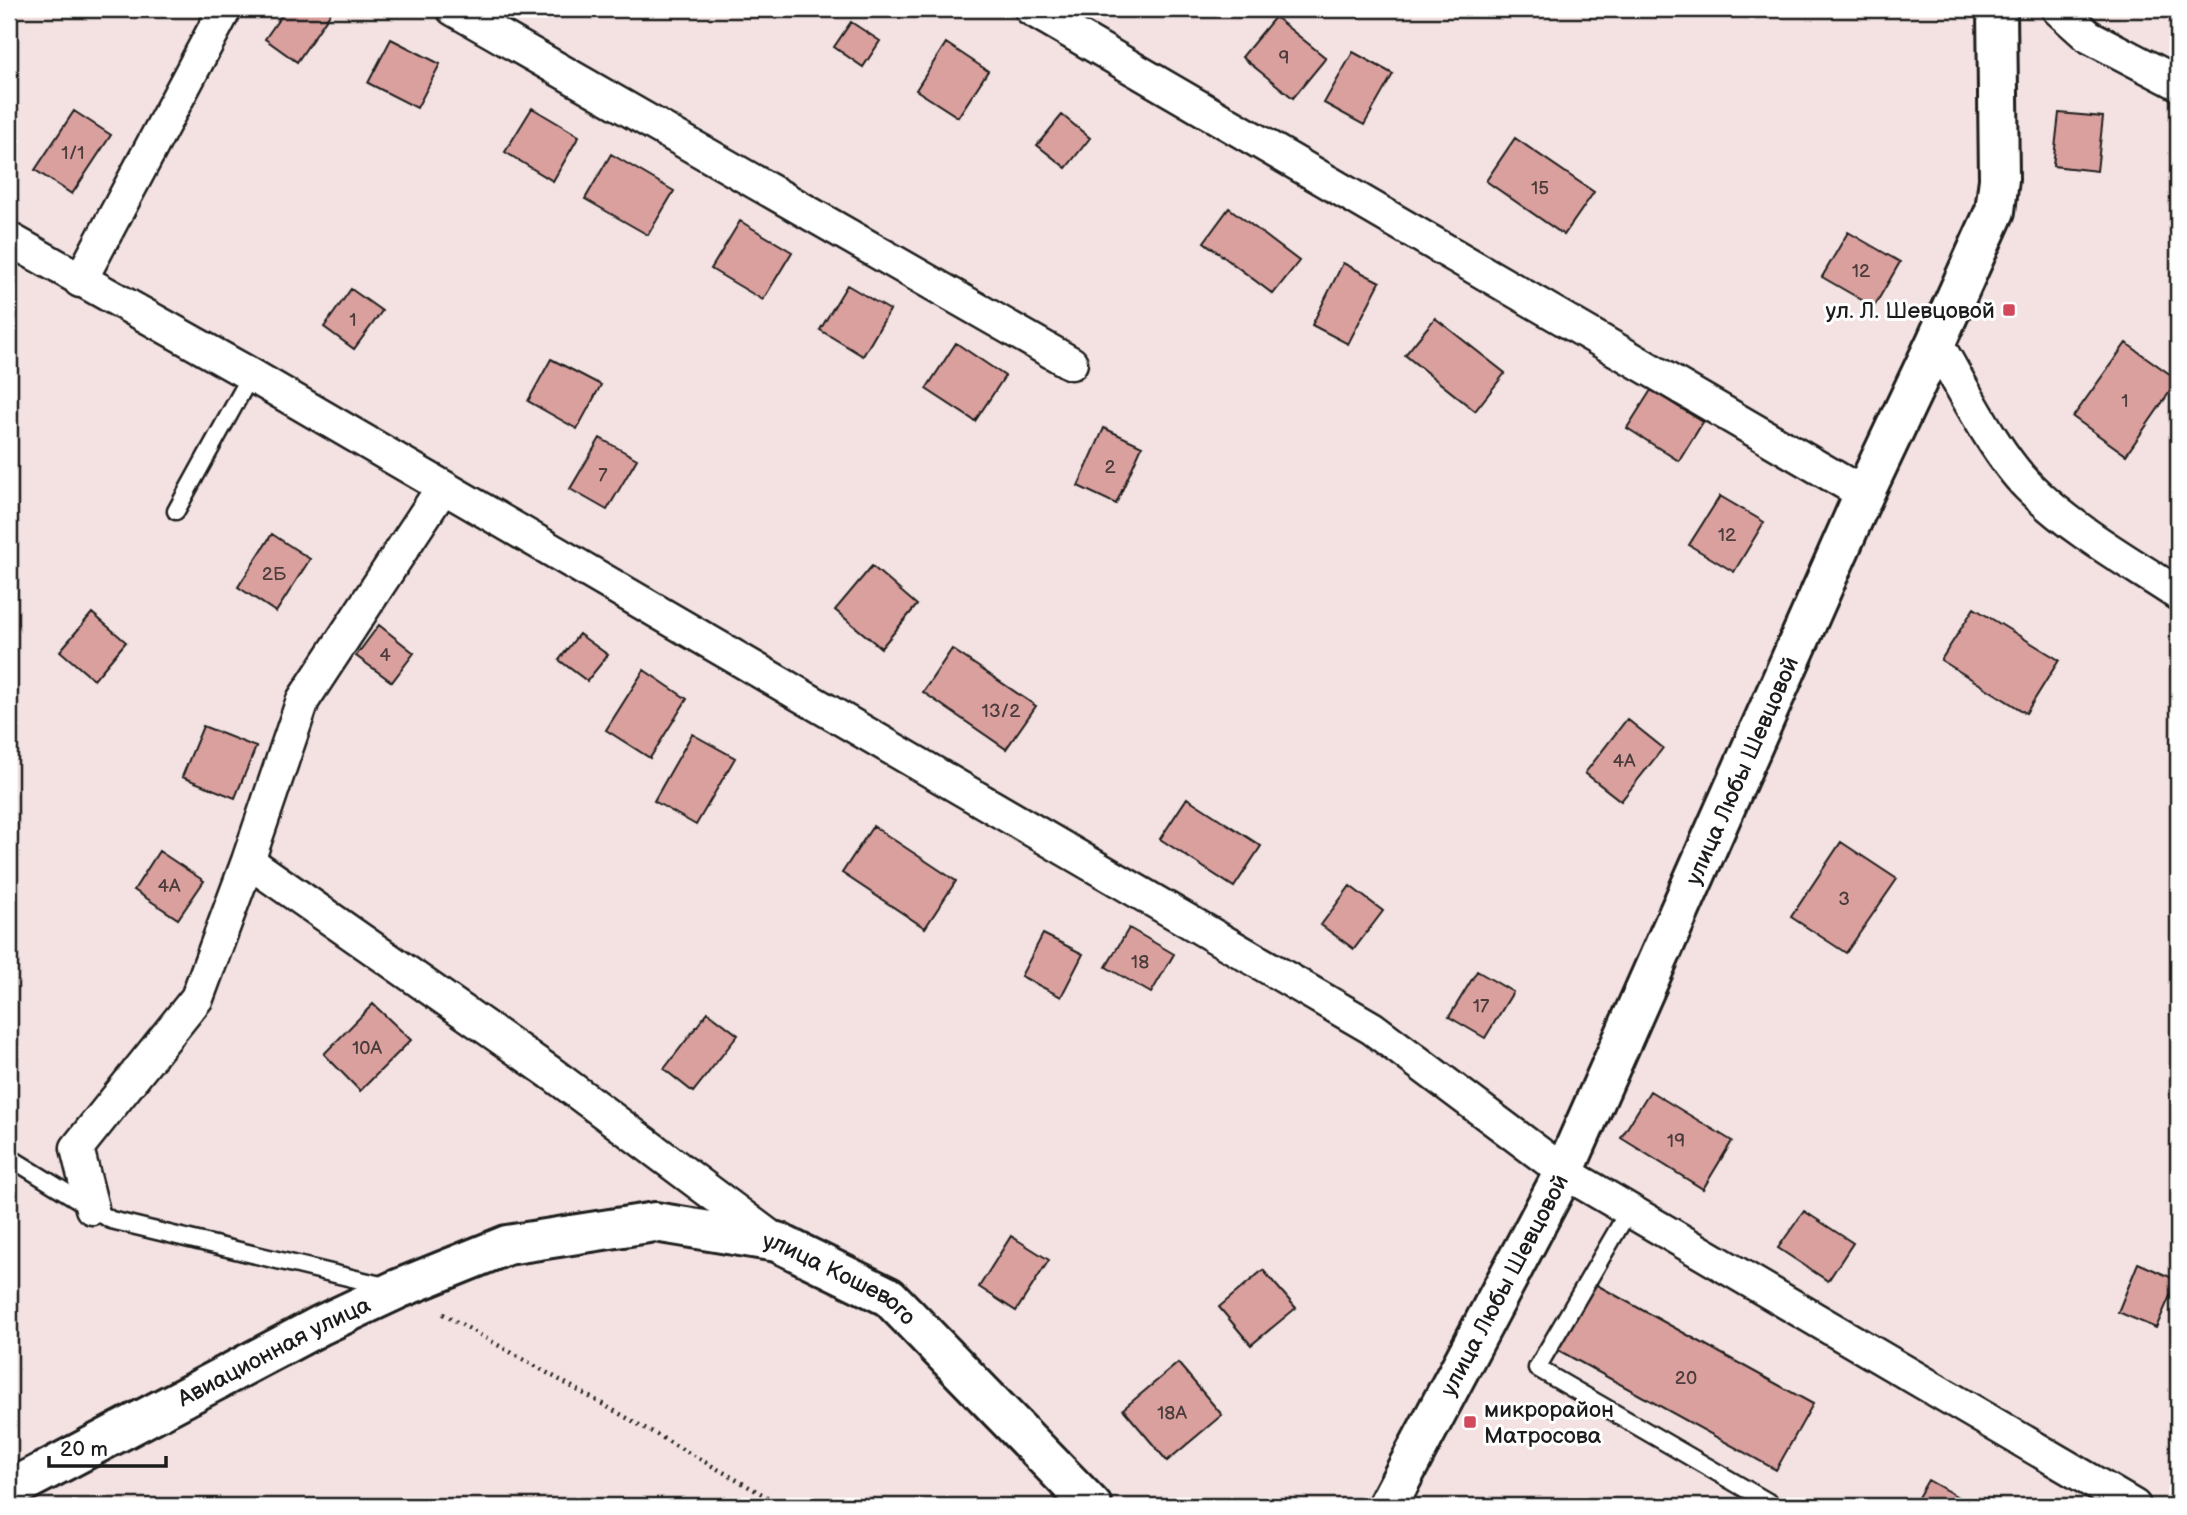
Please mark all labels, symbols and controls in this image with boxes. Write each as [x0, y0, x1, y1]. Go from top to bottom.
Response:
house number: 9 [1279, 47, 1289, 70]
house number: 1/1 [61, 142, 85, 165]
house number: 15 [1531, 177, 1549, 200]
house number: 12 [1852, 260, 1871, 283]
place label: ул. Л. Шевцовой [1825, 297, 1995, 325]
marker: ул. Л. Шевцовой [2001, 302, 2017, 318]
house number: 1 [349, 309, 357, 332]
house number: 1 [2121, 390, 2129, 413]
house number: 2 [1104, 456, 1116, 479]
house number: 7 [598, 464, 608, 487]
house number: 12 [1718, 524, 1737, 547]
house number: 2Б [262, 563, 287, 586]
house number: 4 [379, 644, 391, 667]
street label: улица Любы Шевцовой [1680, 652, 1805, 890]
house number: 13/2 [982, 700, 1021, 723]
house number: 4А [1612, 750, 1636, 773]
house number: 4А [157, 875, 181, 898]
house number: 3 [1838, 888, 1850, 911]
house number: 18 [1131, 951, 1149, 974]
house number: 17 [1473, 995, 1490, 1018]
house number: 10А [352, 1037, 383, 1060]
house number: 19 [1667, 1130, 1685, 1153]
street label: улица Любы Шевцовой [1435, 1170, 1575, 1401]
street label: улица Кошевого [761, 1227, 921, 1331]
street label: Авиационная улица [172, 1291, 375, 1414]
house number: 20 [1675, 1367, 1697, 1390]
place label: микрорайон Матросова [1484, 1396, 1614, 1450]
house number: 18А [1157, 1402, 1187, 1425]
marker: микрорайон Матросова [1462, 1414, 1478, 1430]
scale bar [49, 1424, 166, 1468]
text: 20 m [60, 1437, 108, 1462]

